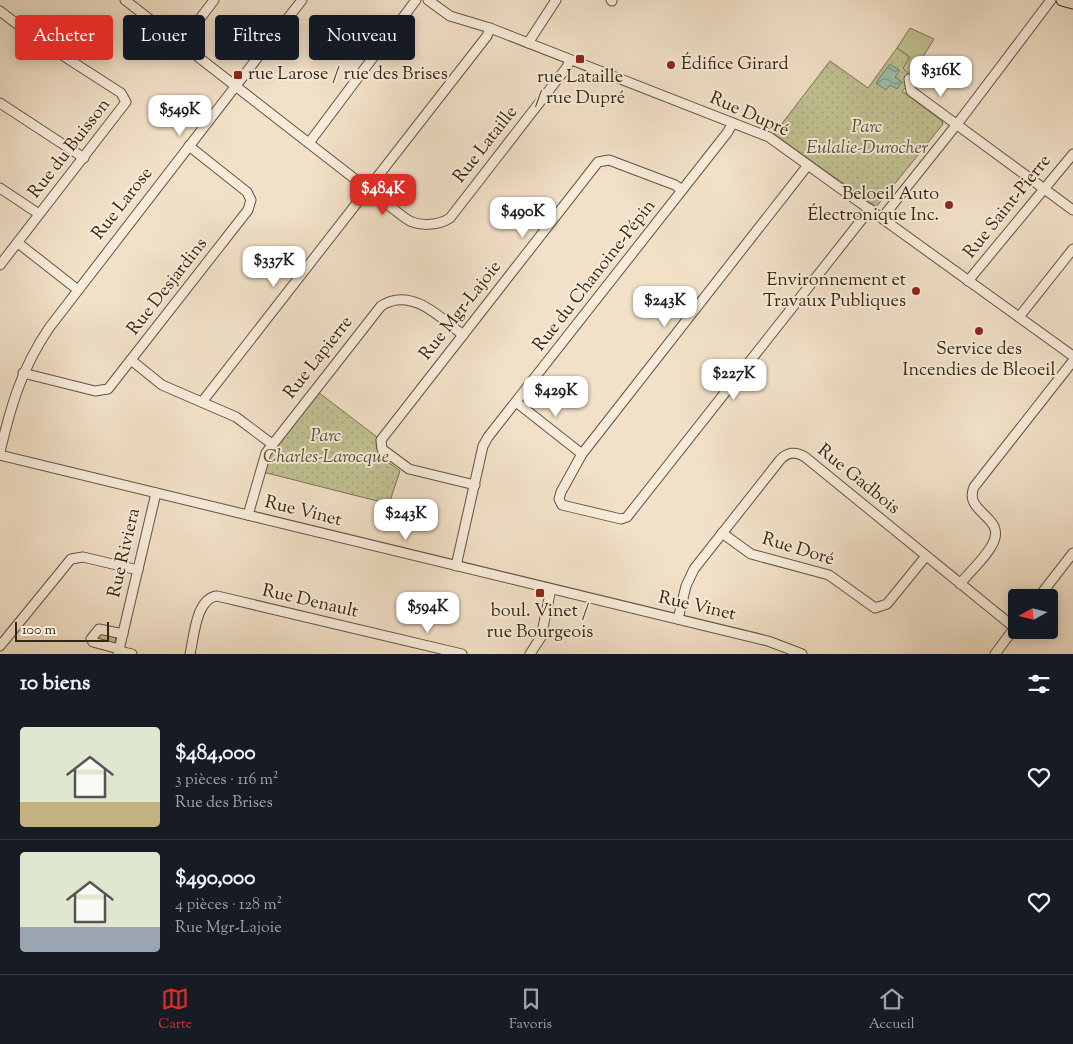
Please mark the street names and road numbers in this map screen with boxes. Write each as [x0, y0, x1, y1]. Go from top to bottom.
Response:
street label: Rue Dupré [705, 86, 793, 144]
street label: Rue du Buisson [23, 93, 118, 205]
street label: Rue Lataille [447, 101, 525, 189]
street label: Rue Saint-Pierre [958, 149, 1058, 265]
street label: Rue Larose [86, 162, 160, 246]
street label: Rue du Chanoine-Pépin [527, 194, 663, 357]
street label: Rue Desjardins [122, 233, 214, 341]
street label: Rue Mgr-Lajoie [414, 256, 508, 366]
street label: Rue Lapierre [278, 311, 360, 405]
street label: Rue Gadbois [811, 438, 905, 522]
street label: Rue Vinet [262, 490, 344, 534]
street label: Rue Riviera [102, 506, 148, 600]
street label: Rue Doré [759, 527, 837, 573]
street label: Rue Denault [259, 578, 361, 626]
street label: Rue Vinet [656, 586, 738, 628]

